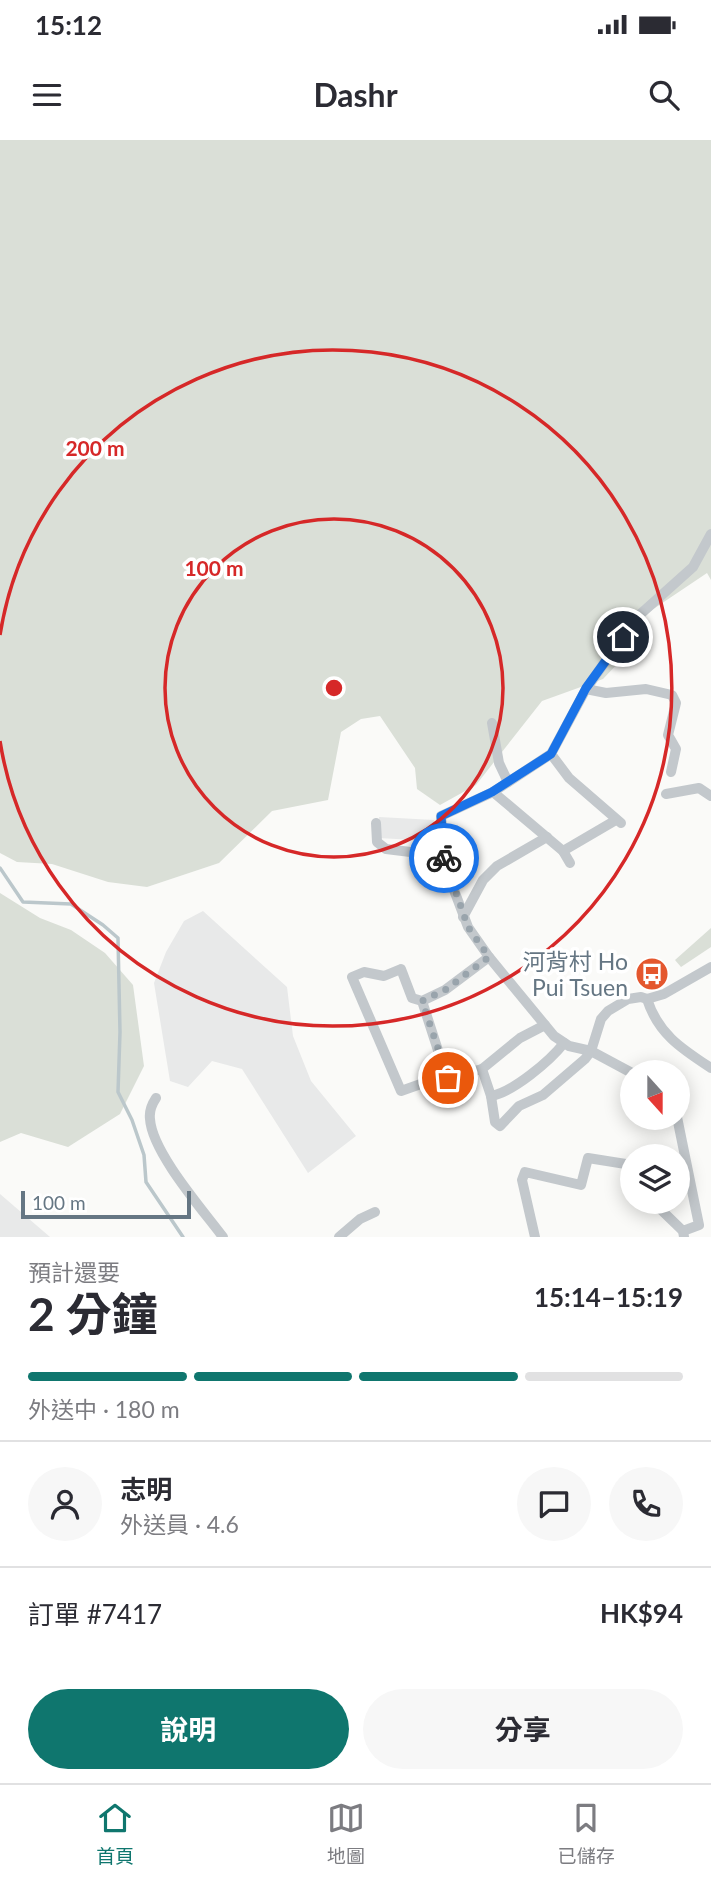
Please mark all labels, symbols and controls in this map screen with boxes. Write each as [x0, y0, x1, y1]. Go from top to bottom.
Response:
text: 15:12 [35, 9, 102, 41]
text: Dashr [313, 75, 398, 114]
icon: menu [28, 76, 66, 114]
icon: search [645, 76, 683, 114]
text: 200 m [65, 435, 125, 460]
text: 100 m [184, 555, 244, 580]
pin [593, 607, 653, 667]
icon: home [604, 618, 642, 656]
centre of rings [322, 676, 346, 700]
courier [409, 823, 479, 893]
icon: bike [425, 839, 463, 877]
place label: 河背村 Ho Pui Tsuen [523, 947, 628, 1001]
bus stop icon: 河背村 Ho Pui Tsuen [633, 955, 671, 993]
pin [418, 1048, 478, 1108]
icon: bag [429, 1059, 467, 1097]
north arrow [620, 1060, 690, 1130]
map controls [620, 1060, 690, 1214]
button: layers [620, 1144, 690, 1214]
scale bar [21, 1188, 191, 1220]
text: 100 m [32, 1191, 86, 1214]
text: 預計還要 [28, 1258, 120, 1286]
text: 15:14–15:19 [534, 1281, 683, 1313]
text: 2 分鐘 [28, 1286, 158, 1341]
text: 外送中 · 180 m [28, 1395, 180, 1423]
button: person [28, 1467, 102, 1541]
button: chat [517, 1467, 591, 1541]
button: phone [609, 1467, 683, 1541]
text: 志明 [120, 1473, 172, 1505]
text: 外送員 · 4.6 [120, 1510, 239, 1538]
text: HK$94 [600, 1597, 683, 1629]
text: 訂單 #7417 [28, 1598, 162, 1630]
button: 說明 [28, 1689, 349, 1769]
button: 分享 [363, 1689, 683, 1769]
tab: 首頁 [96, 1799, 134, 1868]
tab: 地圖 [327, 1799, 365, 1868]
tab: 已儲存 [558, 1799, 615, 1868]

